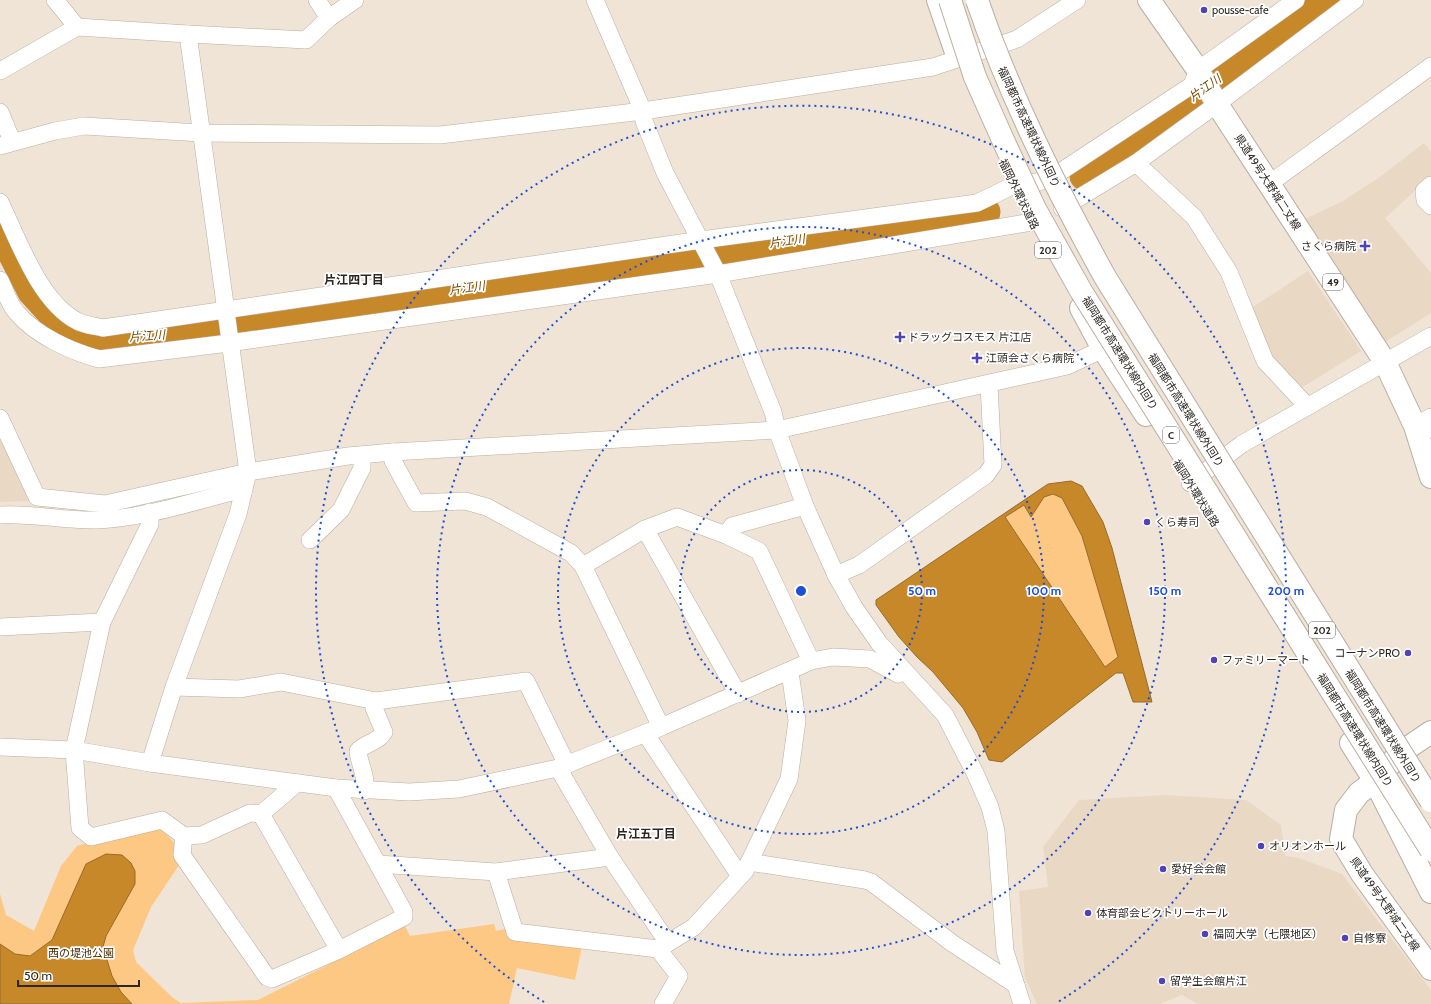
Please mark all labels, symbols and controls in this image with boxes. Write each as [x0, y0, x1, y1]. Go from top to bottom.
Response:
place label: pousse-cafe [1212, 3, 1269, 17]
marker: pousse-cafe [1199, 5, 1209, 15]
street label: 福岡都市高速環状線外回り [995, 64, 1063, 190]
water label: 片江川 [1186, 70, 1225, 104]
street label: 県道49号大野城二丈線 [1232, 131, 1304, 233]
street label: 福岡外環状道路 [996, 156, 1042, 232]
water label: 片江川 [768, 230, 808, 250]
place label: さくら病院 [1301, 239, 1356, 253]
marker: さくら病院 [1359, 240, 1371, 252]
road number: 202 [1035, 242, 1061, 258]
district label: 片江四丁目 [324, 272, 384, 287]
road number: 49 [1323, 274, 1343, 290]
water label: 片江川 [448, 277, 488, 297]
street label: 福岡都市高速環状線内回り [1079, 293, 1161, 413]
water label: 片江川 [128, 327, 167, 344]
place label: ドラッグコスモス 片江店 [908, 330, 1031, 344]
marker: ドラッグコスモス 片江店 [895, 332, 905, 342]
street label: 福岡都市高速環状線外回り [1145, 350, 1227, 470]
place label: 江頭会さくら病院 [986, 351, 1074, 365]
marker: 江頭会さくら病院 [971, 352, 983, 364]
road number: C [1163, 427, 1179, 443]
street label: 福岡外環状道路 [1170, 457, 1222, 529]
place label: くら寿司 [1155, 515, 1199, 529]
marker: くら寿司 [1142, 517, 1152, 527]
text: 50 m [908, 583, 936, 598]
text: 100 m [1027, 583, 1061, 598]
text: 150 m [1149, 583, 1181, 598]
text: 200 m [1268, 583, 1304, 598]
centre of rings [794, 584, 808, 598]
road number: 202 [1309, 622, 1335, 638]
place label: コーナンPRO [1335, 646, 1401, 660]
marker: コーナンPRO [1403, 648, 1413, 658]
place label: ファミリーマート [1222, 653, 1310, 667]
marker: ファミリーマート [1209, 655, 1219, 665]
street label: 福岡都市高速環状線外回り [1342, 666, 1424, 786]
street label: 福岡都市高速環状線内回り [1314, 670, 1396, 790]
district label: 片江五丁目 [616, 826, 676, 841]
place label: オリオンホール [1269, 839, 1346, 853]
marker: オリオンホール [1256, 841, 1266, 851]
street label: 県道49号大野城二丈線 [1347, 854, 1423, 954]
place label: 愛好会会館 [1171, 862, 1226, 876]
marker: 愛好会会館 [1158, 864, 1168, 874]
place label: 体育部会ビクトリーホール [1096, 906, 1228, 920]
marker: 体育部会ビクトリーホール [1083, 908, 1093, 918]
place label: 福岡大学（七隈地区） [1213, 927, 1323, 941]
marker: 福岡大学（七隈地区） [1200, 929, 1210, 939]
place label: 自修寮 [1353, 931, 1386, 945]
marker: 自修寮 [1340, 933, 1350, 943]
park label: 西の堤池公園 [48, 946, 114, 960]
scale bar [18, 962, 139, 988]
text: 50 m [24, 968, 52, 983]
place label: 留学生会館片江 [1170, 974, 1247, 988]
marker: 留学生会館片江 [1157, 976, 1167, 986]

